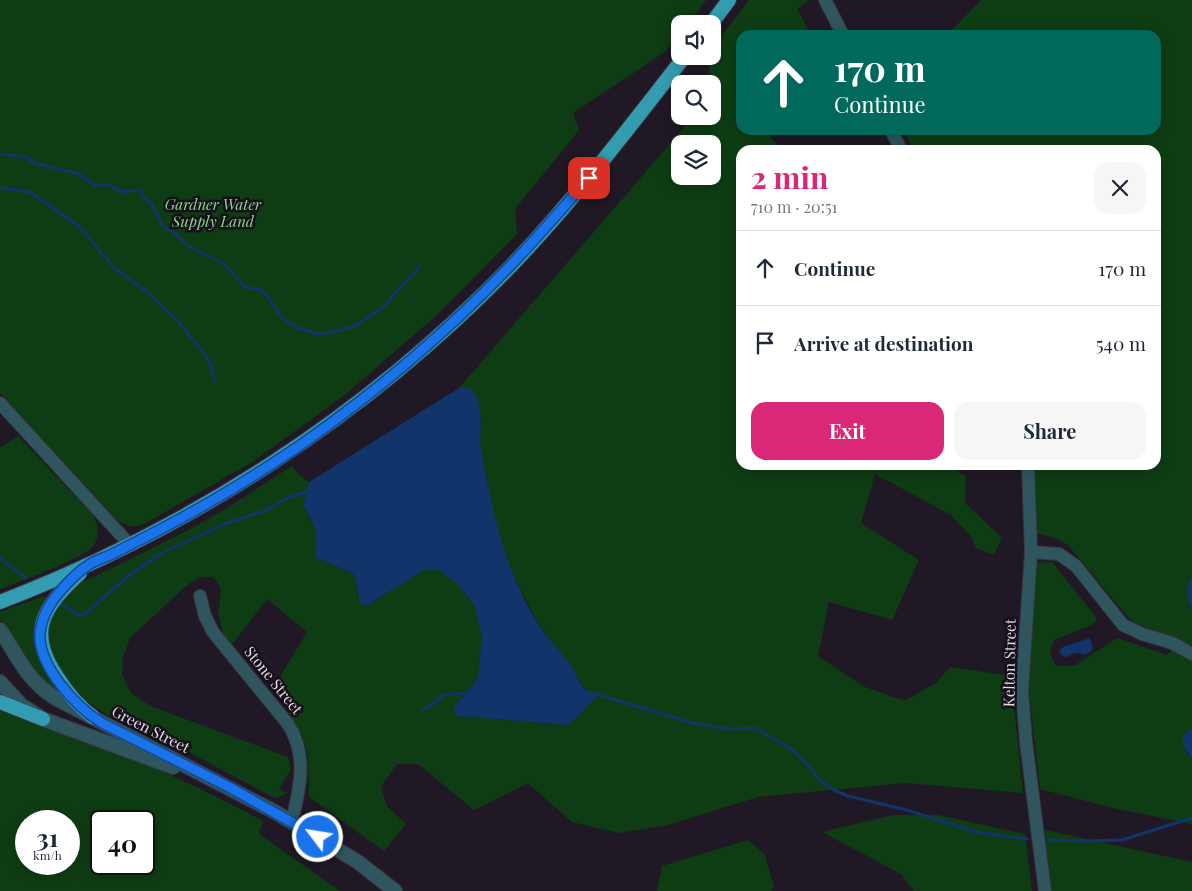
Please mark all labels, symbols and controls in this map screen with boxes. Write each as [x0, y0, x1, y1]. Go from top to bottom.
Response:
map controls [671, 15, 721, 185]
button: sound [671, 15, 721, 65]
text: 170 m [834, 44, 926, 91]
icon: ahead [751, 50, 816, 115]
button: search [671, 75, 721, 125]
text: Continue [834, 89, 926, 119]
button: layers [671, 135, 721, 185]
pin [568, 157, 610, 199]
text: 2 min [751, 157, 828, 197]
button: close [1094, 162, 1146, 214]
icon: arrive [575, 164, 603, 192]
park label: Gardner Water Supply Land [165, 194, 262, 231]
text: 710 m · 20:51 [751, 196, 837, 217]
icon: ahead [751, 254, 779, 282]
text: Continue [794, 255, 875, 281]
text: 170 m [1098, 255, 1146, 281]
icon: arrive [751, 329, 779, 357]
text: Arrive at destination [794, 330, 974, 356]
text: 540 m [1096, 330, 1146, 356]
button: Exit [751, 402, 944, 460]
button: Share [954, 402, 1146, 460]
street label: Kelton Street [998, 618, 1020, 707]
street label: Stone Street [240, 642, 308, 719]
street label: Green Street [109, 701, 194, 758]
speed limit sign: 40 [90, 810, 155, 875]
position arrow [291, 810, 343, 862]
text: 31 [37, 820, 58, 853]
text: km/h [33, 847, 62, 863]

